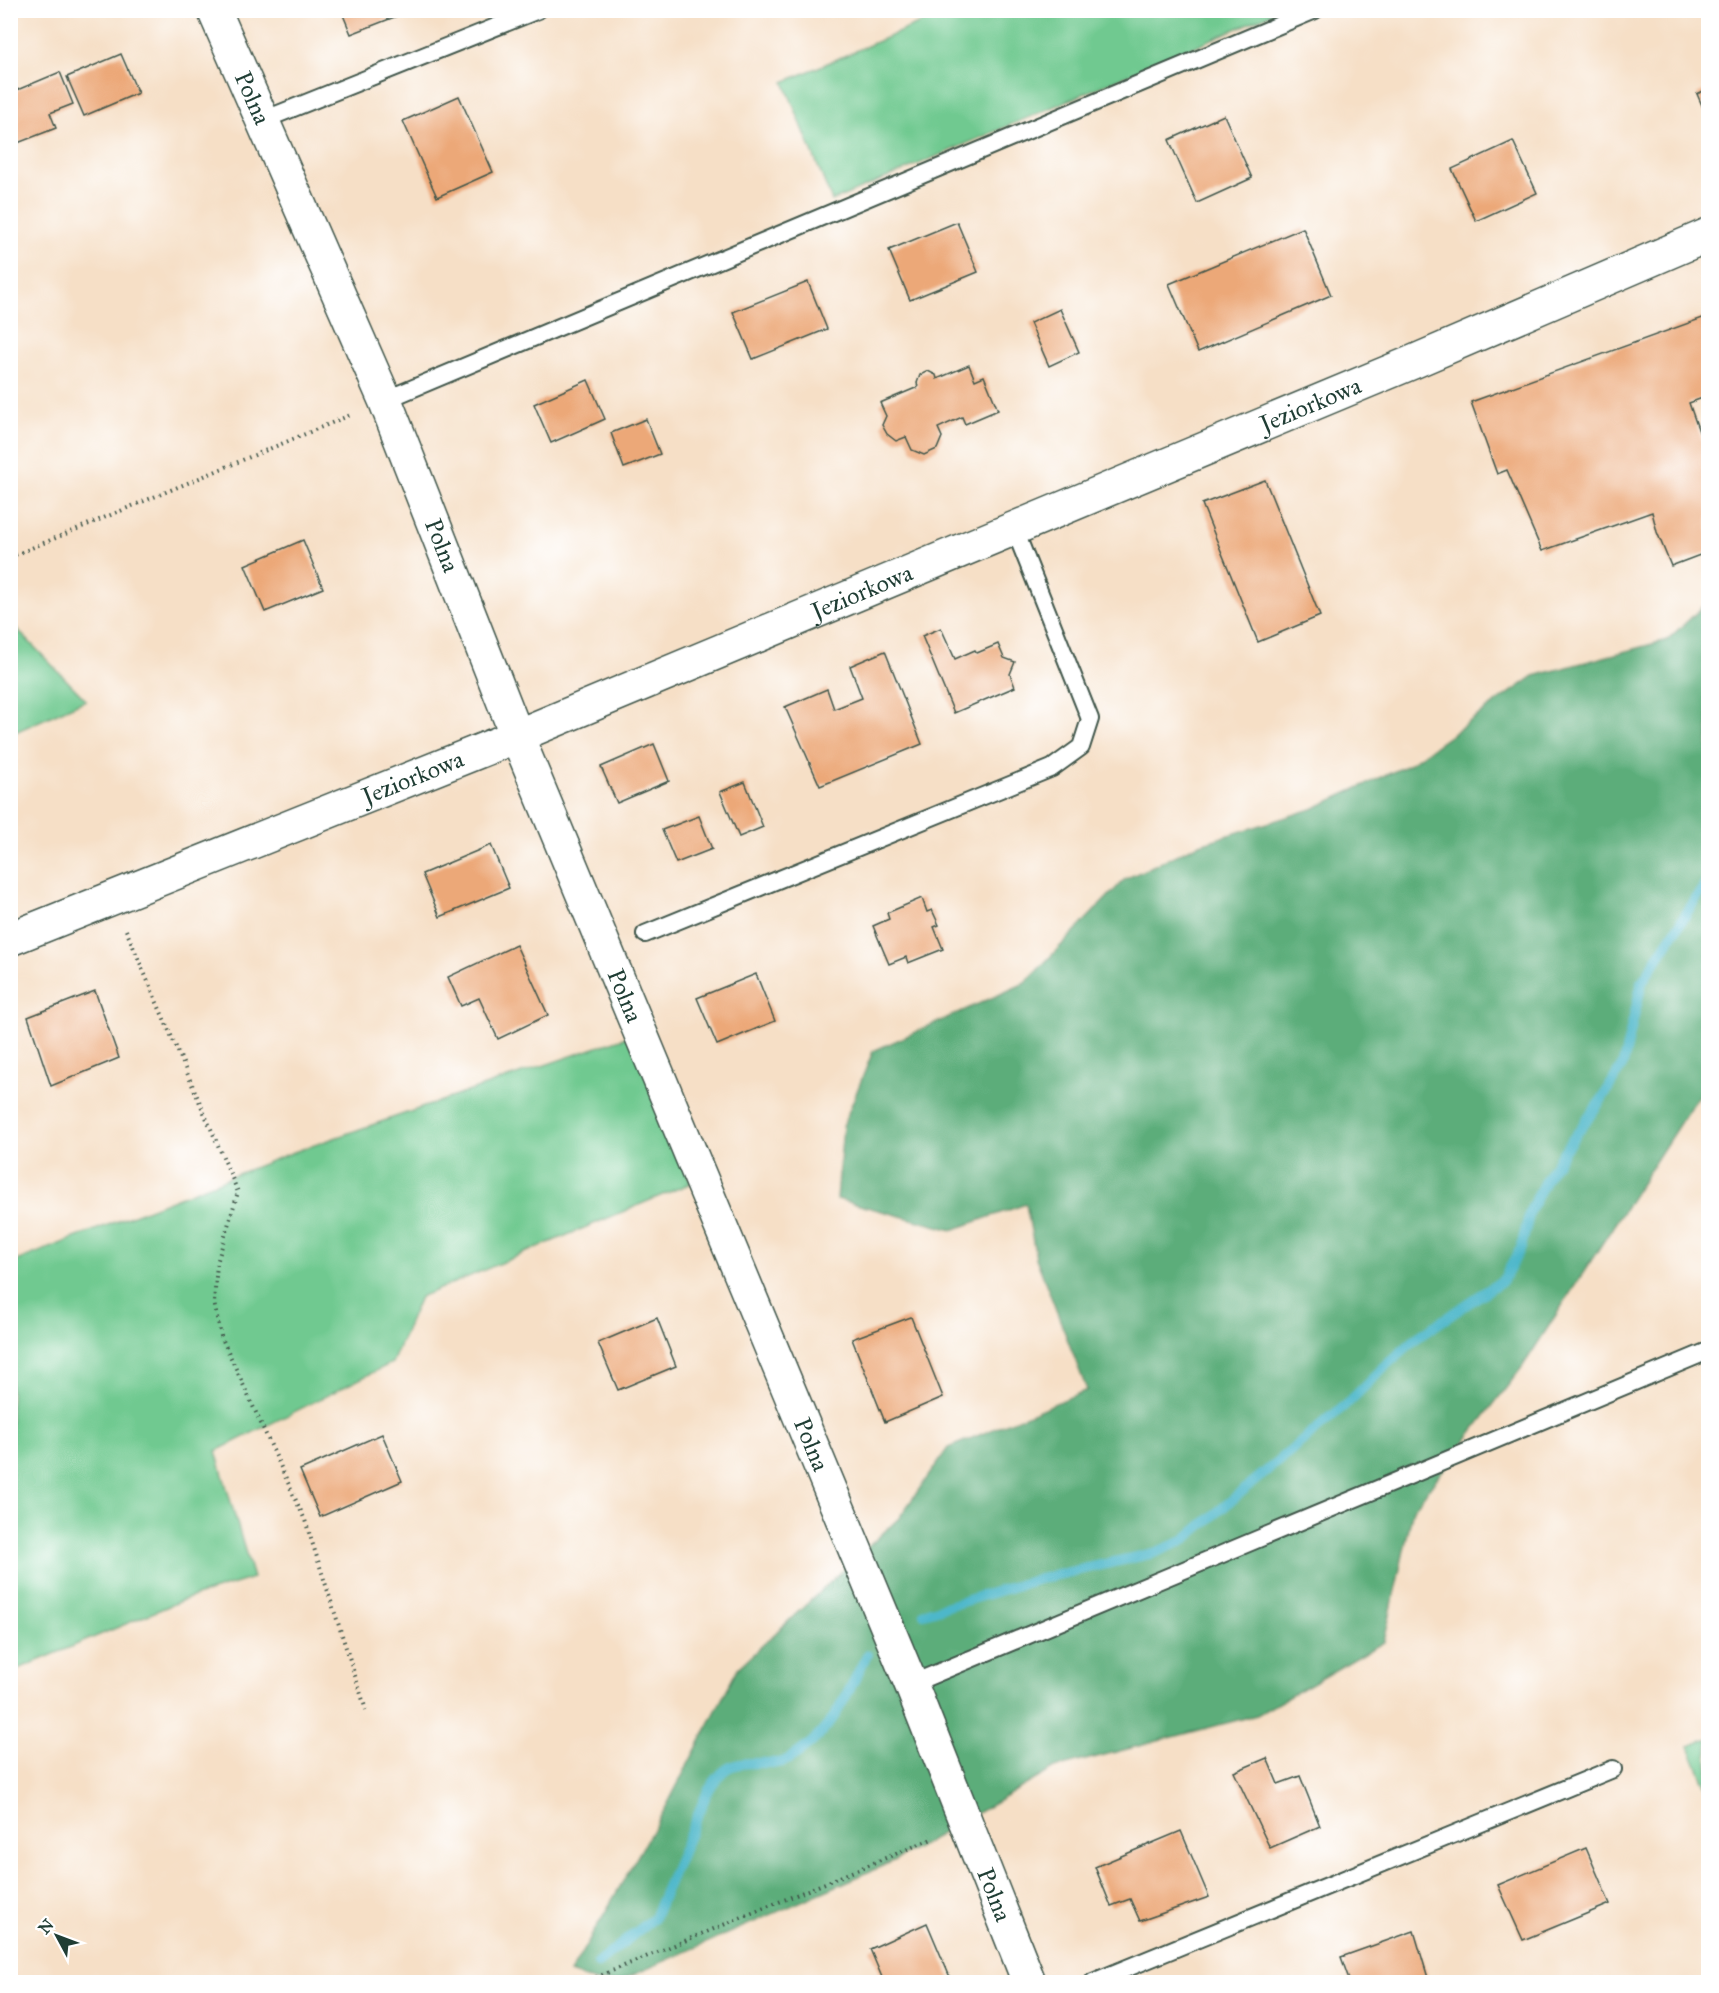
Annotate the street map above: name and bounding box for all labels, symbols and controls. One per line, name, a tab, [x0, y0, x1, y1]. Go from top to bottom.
street label: Polna	[228, 67, 278, 130]
street label: Jeziorkowa	[1253, 370, 1366, 440]
street label: Polna	[418, 514, 466, 577]
street label: Jeziorkowa	[804, 557, 918, 628]
street label: Jeziorkowa	[355, 744, 469, 813]
street label: Polna	[601, 964, 650, 1028]
street label: Polna	[787, 1413, 836, 1476]
street label: Polna	[970, 1864, 1019, 1927]
north arrow	[27, 1906, 87, 1966]
text: N	[34, 1915, 58, 1938]

